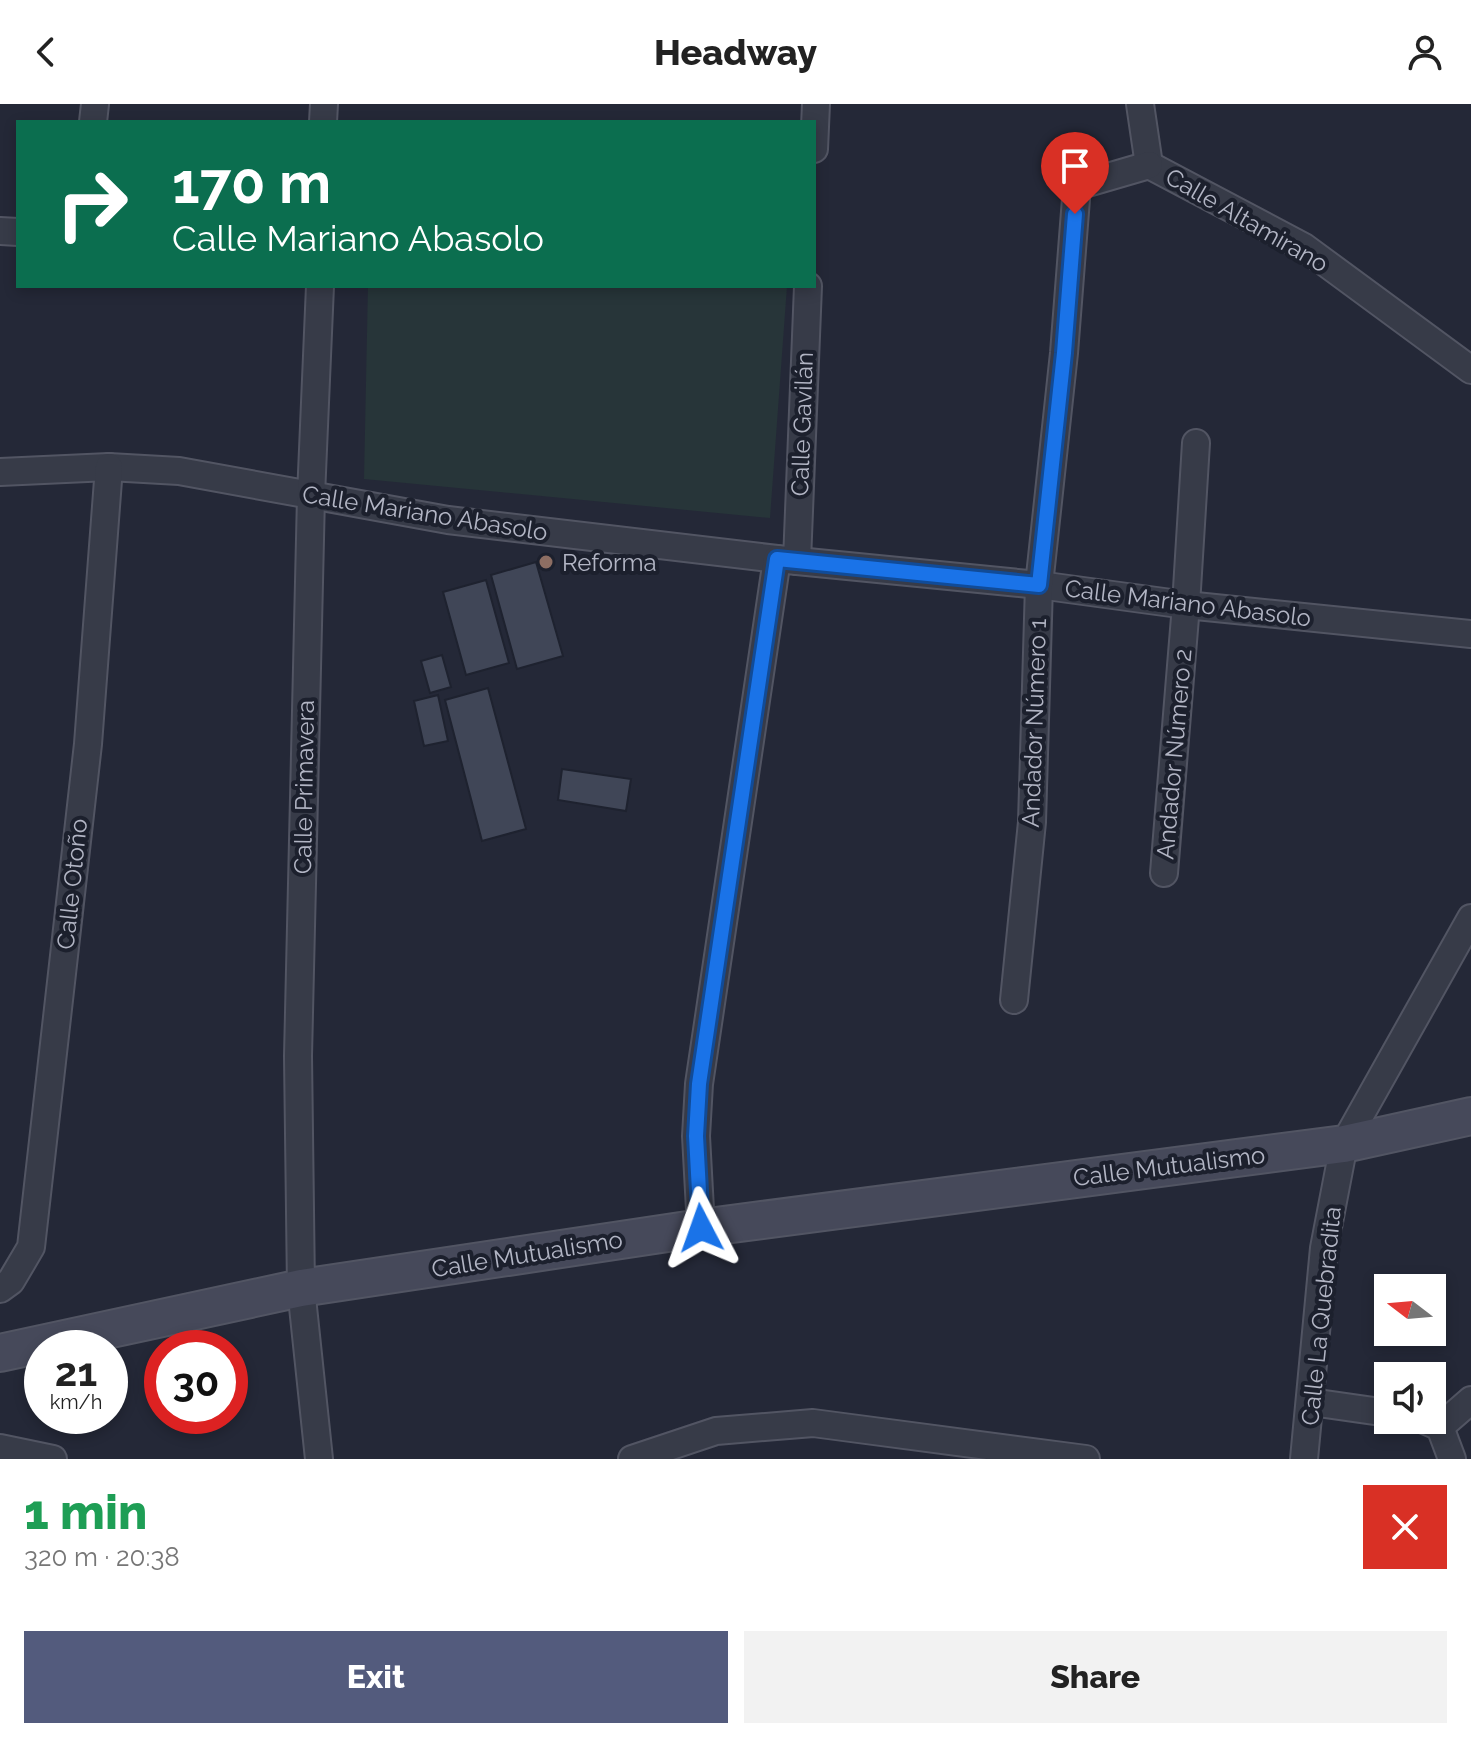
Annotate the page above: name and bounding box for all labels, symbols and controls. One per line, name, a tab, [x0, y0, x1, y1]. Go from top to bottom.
icon: back	[24, 30, 68, 74]
icon: person	[1403, 30, 1447, 74]
text: Headway	[654, 31, 817, 73]
pin	[1041, 132, 1109, 214]
icon: arrive	[1053, 144, 1097, 188]
text: 170 m	[172, 150, 331, 216]
icon: right	[40, 152, 144, 256]
street label: Calle Altamirano	[1161, 162, 1333, 278]
text: Calle Mariano Abasolo	[172, 217, 544, 259]
street label: Calle Gavilán	[785, 351, 819, 497]
street label: Calle Mariano Abasolo	[300, 479, 550, 547]
place label: Reforma	[562, 548, 657, 577]
marker: Reforma	[537, 553, 555, 571]
street label: Calle Mariano Abasolo	[1063, 573, 1313, 633]
street label: Andador Número 1	[1016, 618, 1052, 828]
street label: Andador Número 2	[1150, 647, 1198, 861]
street label: Calle Primavera	[288, 700, 320, 874]
street label: Calle Otoño	[51, 817, 93, 951]
street label: Calle Mutualismo	[1071, 1140, 1267, 1192]
position arrow	[659, 1186, 743, 1270]
street label: Calle La Quebradita	[1295, 1205, 1347, 1427]
street label: Calle Mutualismo	[429, 1225, 625, 1283]
north arrow	[1374, 1274, 1446, 1346]
map controls	[1374, 1274, 1446, 1434]
speed limit sign: 30	[144, 1330, 248, 1434]
text: 21	[55, 1348, 97, 1395]
button: sound	[1374, 1362, 1446, 1434]
text: km/h	[50, 1390, 102, 1414]
text: 1 min	[24, 1484, 147, 1540]
button: close	[1363, 1485, 1447, 1569]
text: 320 m · 20:38	[24, 1542, 180, 1572]
button: Exit	[24, 1631, 728, 1723]
button: Share	[744, 1631, 1447, 1723]

